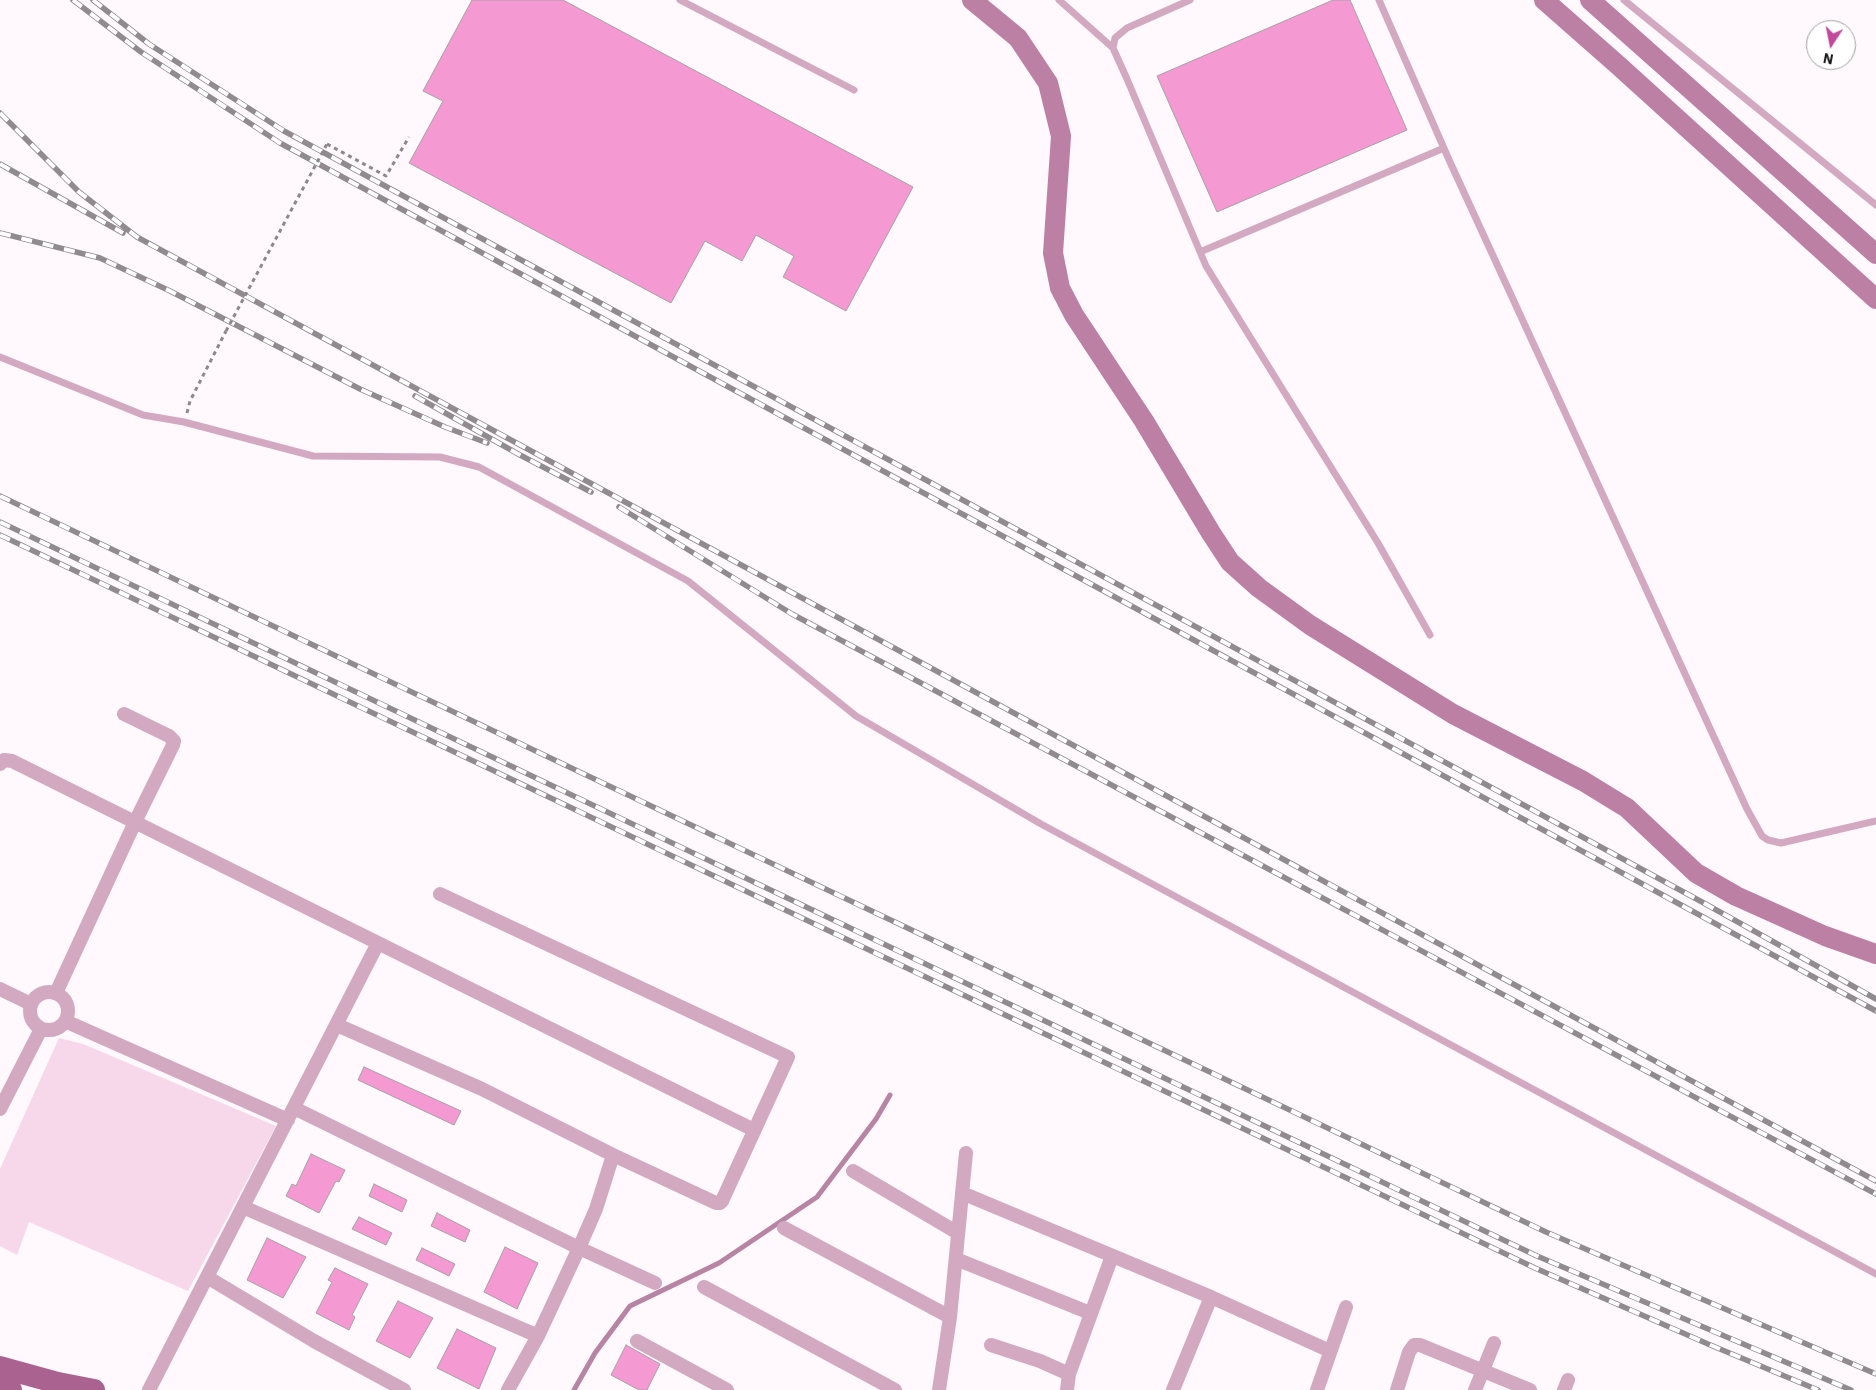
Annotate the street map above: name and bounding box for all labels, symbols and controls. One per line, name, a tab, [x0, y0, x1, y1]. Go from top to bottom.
north arrow	[1806, 20, 1856, 70]
text: N	[1822, 49, 1835, 69]

